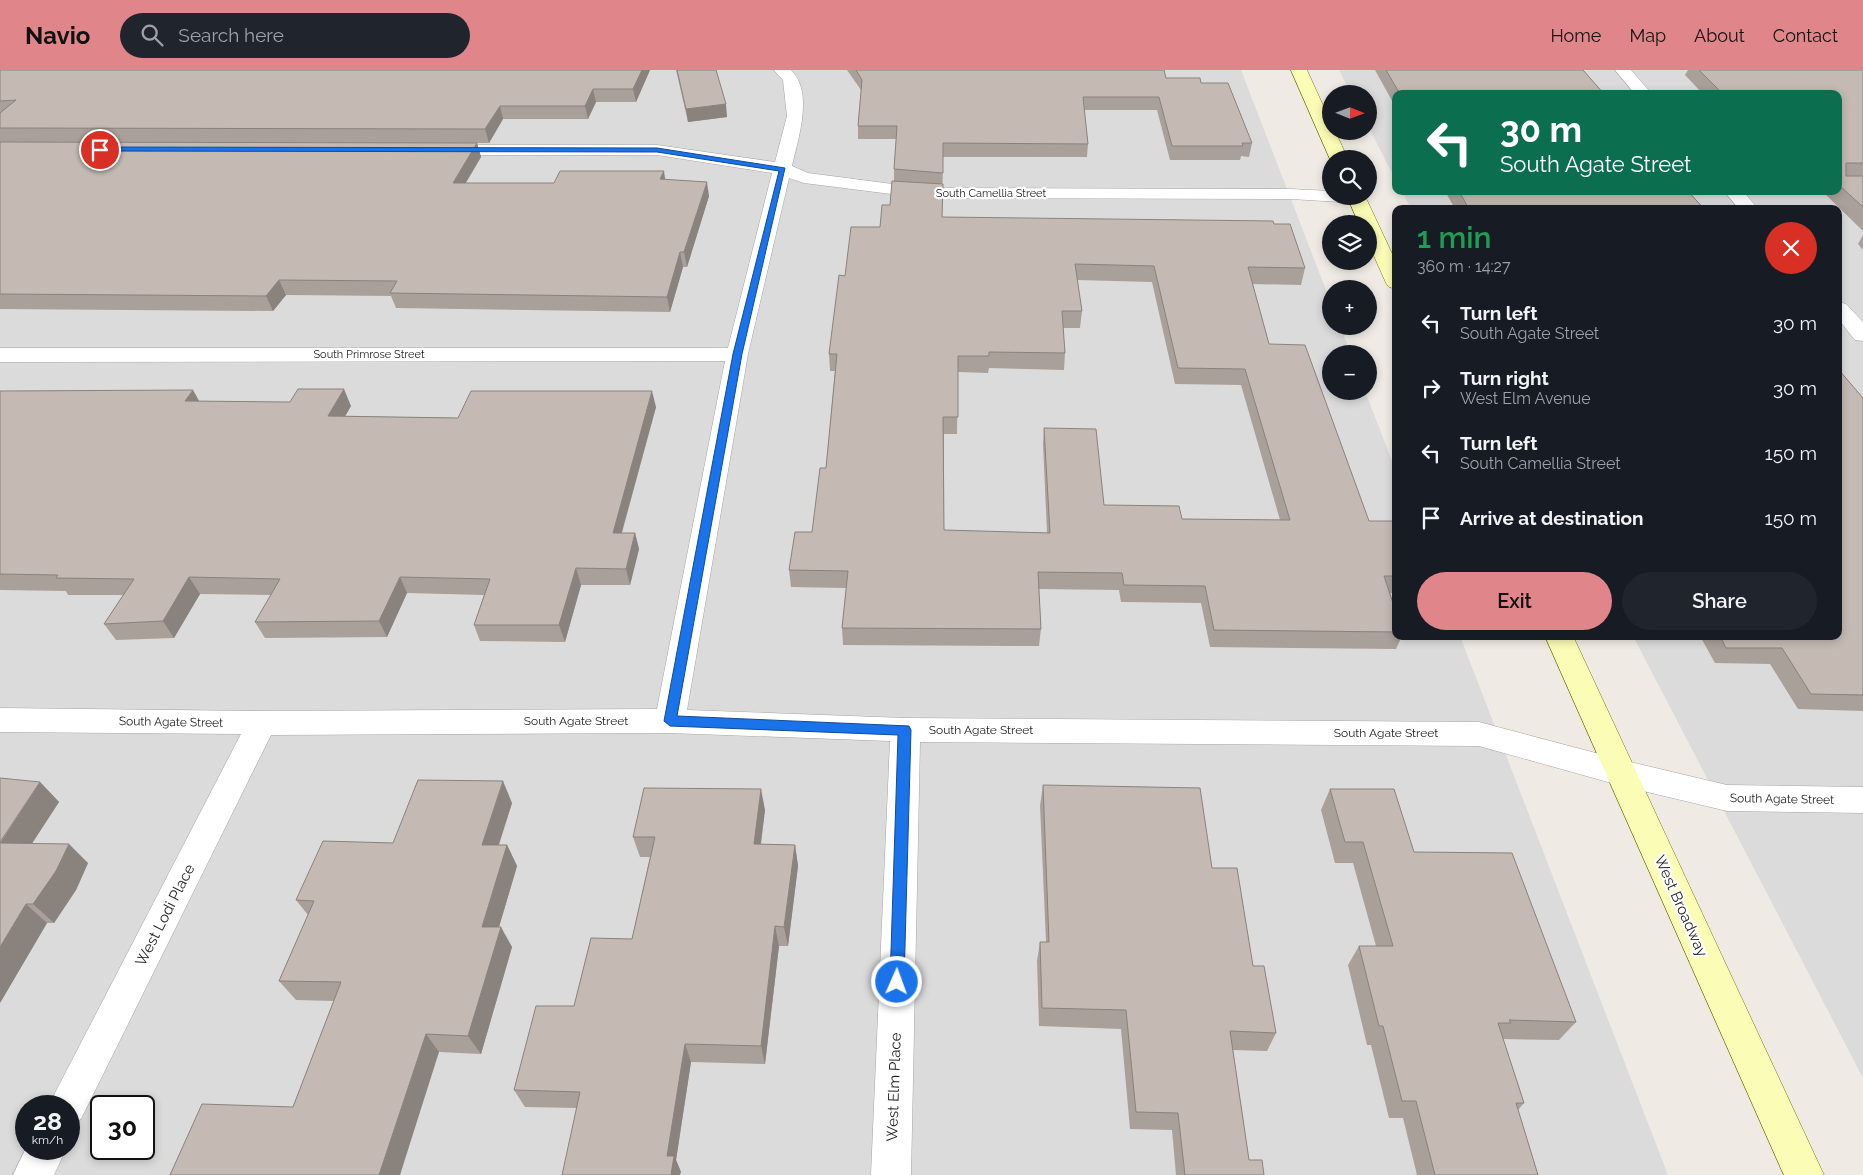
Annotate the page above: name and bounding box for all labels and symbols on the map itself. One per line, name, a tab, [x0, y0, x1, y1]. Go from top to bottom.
north arrow	[1322, 85, 1378, 140]
pin	[79, 129, 121, 171]
street label: South Camellia Street	[936, 187, 1047, 200]
street label: South Primrose Street	[313, 348, 425, 361]
street label: South Agate Street	[119, 714, 223, 730]
street label: South Agate Street	[524, 714, 628, 728]
street label: South Agate Street	[929, 723, 1033, 737]
street label: South Agate Street	[1334, 726, 1438, 740]
street label: South Agate Street	[1730, 791, 1834, 807]
street label: West Broadway	[1651, 853, 1711, 959]
street label: West Lodi Place	[132, 861, 199, 969]
position arrow	[870, 955, 922, 1007]
street label: West Elm Place	[883, 1032, 905, 1142]
speed limit sign: 30	[90, 1095, 155, 1160]

